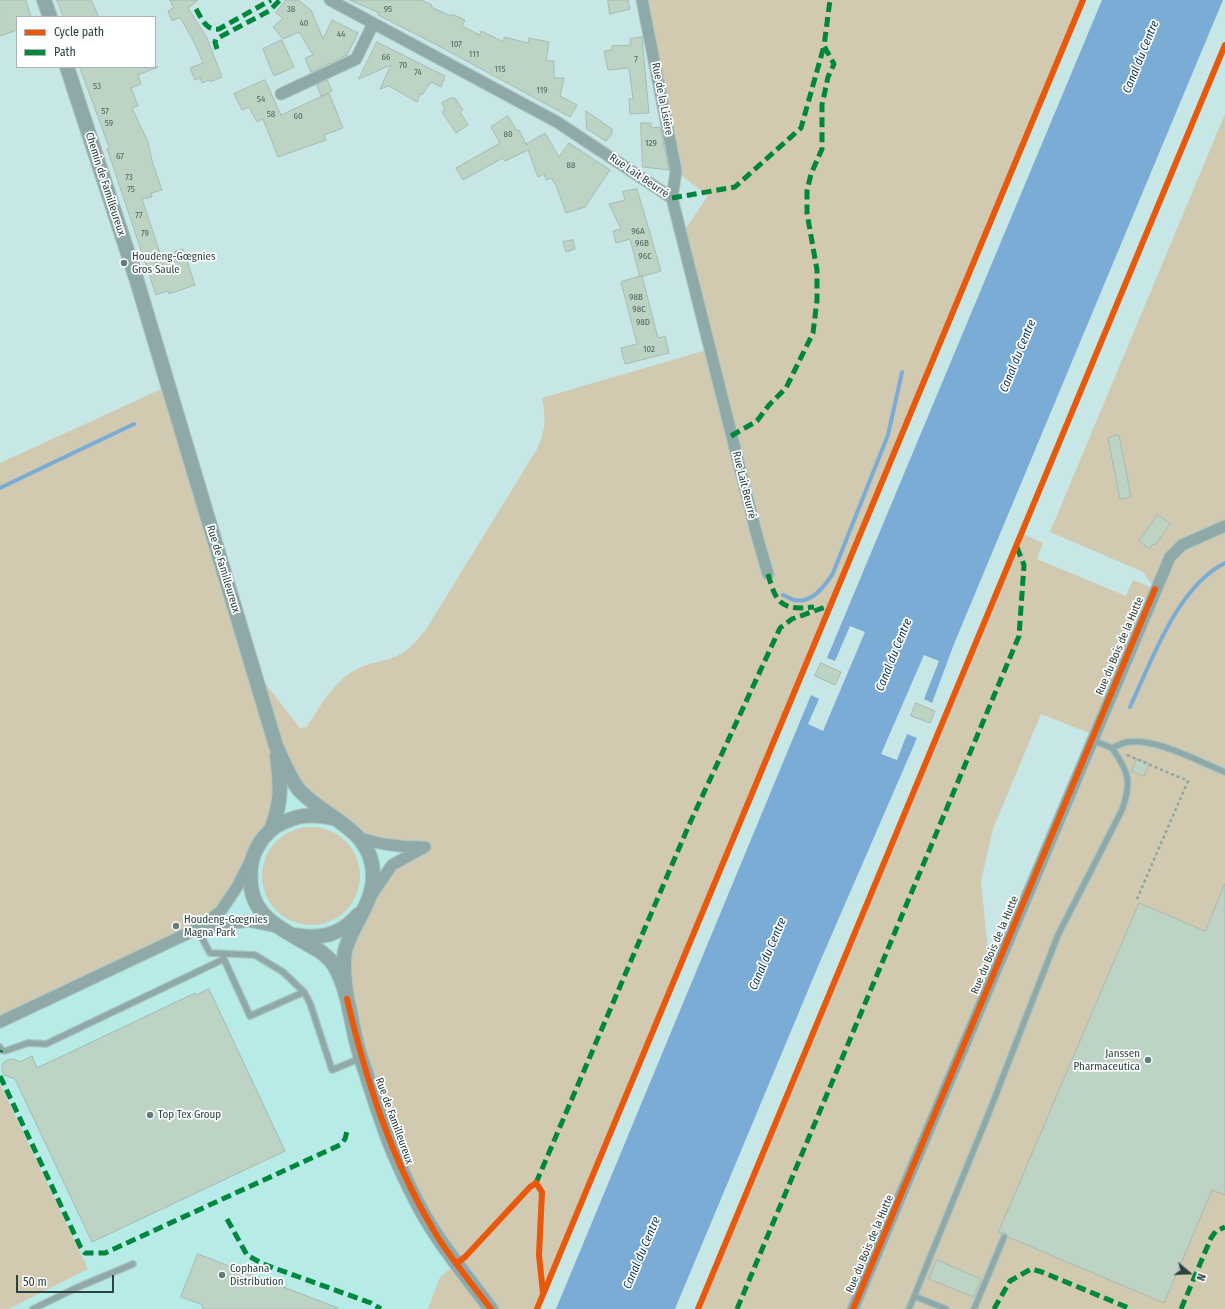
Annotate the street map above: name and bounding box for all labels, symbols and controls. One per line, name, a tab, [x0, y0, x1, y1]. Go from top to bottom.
house number: 38	[287, 4, 295, 14]
house number: 95	[384, 4, 392, 14]
legend	[16, 16, 156, 68]
house number: 40	[299, 18, 309, 28]
water label: Canal du Centre	[1120, 19, 1162, 95]
text: Cycle path	[54, 25, 104, 39]
house number: 44	[337, 29, 345, 39]
house number: 107	[450, 39, 462, 49]
text: Path	[54, 45, 76, 59]
house number: 111	[469, 49, 479, 59]
house number: 66	[382, 52, 390, 62]
house number: 7	[634, 54, 638, 64]
house number: 70	[399, 60, 407, 70]
street label: Rue de la Lisière	[648, 61, 676, 137]
house number: 115	[494, 64, 506, 74]
house number: 74	[414, 67, 422, 77]
house number: 53	[93, 81, 101, 91]
house number: 119	[536, 85, 548, 95]
house number: 54	[257, 94, 265, 104]
house number: 57	[101, 106, 109, 116]
house number: 58	[267, 109, 275, 119]
house number: 60	[293, 111, 303, 121]
house number: 59	[105, 118, 113, 128]
house number: 80	[503, 129, 513, 139]
street label: Chemin de Familleureux	[82, 131, 128, 237]
house number: 129	[645, 138, 657, 148]
house number: 67	[116, 151, 124, 161]
street label: Rue Lait Beurré	[607, 151, 671, 201]
house number: 88	[567, 160, 575, 170]
house number: 73	[125, 172, 133, 182]
house number: 75	[127, 184, 135, 194]
house number: 77	[135, 210, 143, 220]
house number: 96A	[631, 226, 645, 236]
house number: 79	[141, 228, 149, 238]
house number: 96B	[635, 238, 649, 248]
place label: Houdeng-Gœgnies Gros Saule	[132, 250, 216, 276]
house number: 96C	[638, 251, 652, 261]
marker: Houdeng-Gœgnies Gros Saule	[119, 258, 129, 268]
house number: 98B	[629, 292, 643, 302]
house number: 98C	[632, 304, 646, 314]
house number: 98D	[636, 317, 650, 327]
water label: Canal du Centre	[997, 318, 1039, 394]
house number: 102	[643, 344, 655, 354]
street label: Rue Lait Beurré	[729, 450, 759, 520]
street label: Rue de Familleureux	[203, 524, 243, 614]
street label: Rue du Bois de la Hutte	[1093, 595, 1147, 697]
water label: Canal du Centre	[873, 617, 915, 693]
street label: Rue du Bois de la Hutte	[968, 894, 1022, 996]
place label: Houdeng-Gœgnies Magna Park	[184, 913, 268, 939]
water label: Canal du Centre	[746, 916, 790, 992]
marker: Houdeng-Gœgnies Magna Park	[171, 921, 181, 931]
place label: Janssen Pharmaceutica	[1074, 1047, 1140, 1073]
marker: Janssen Pharmaceutica	[1143, 1055, 1153, 1065]
street label: Rue de Familleureux	[372, 1076, 416, 1166]
place label: Top Tex Group	[158, 1108, 221, 1122]
marker: Top Tex Group	[145, 1110, 155, 1120]
street label: Rue du Bois de la Hutte	[843, 1193, 897, 1295]
water label: Canal du Centre	[620, 1215, 664, 1291]
north arrow	[1169, 1253, 1209, 1293]
place label: Cophana Distribution	[230, 1262, 284, 1288]
scale bar	[18, 1267, 116, 1293]
marker: Cophana Distribution	[217, 1270, 227, 1280]
text: N	[1194, 1272, 1208, 1282]
text: 50 m	[23, 1275, 47, 1289]

